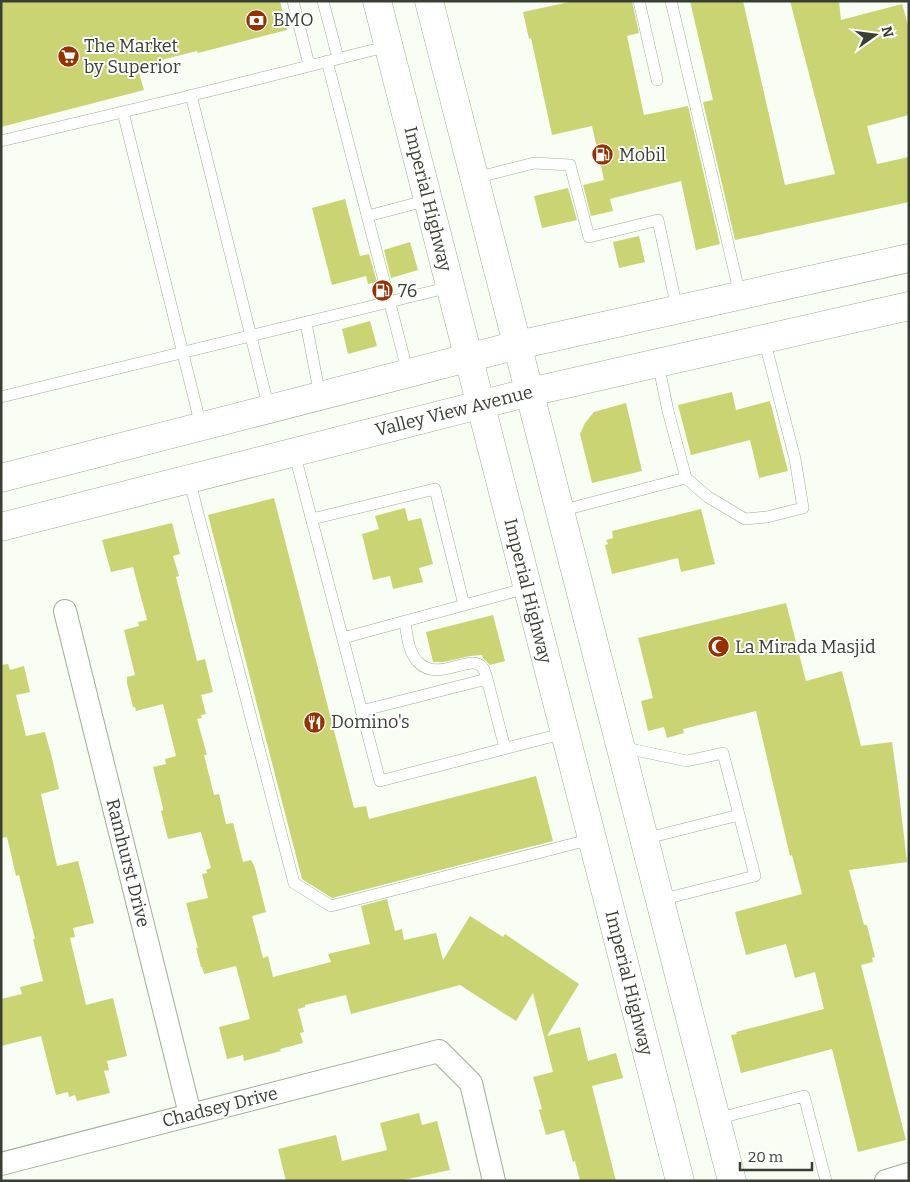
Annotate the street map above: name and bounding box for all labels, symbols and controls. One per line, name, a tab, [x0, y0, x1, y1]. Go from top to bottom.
bank icon: BMO	[245, 8, 269, 32]
place label: BMO	[273, 9, 314, 31]
north arrow	[850, 10, 900, 60]
text: N	[878, 25, 897, 39]
place label: The Market by Superior	[84, 35, 181, 78]
supermarket icon: The Market by Superior	[56, 44, 80, 68]
street label: Imperial Highway	[399, 124, 457, 274]
fuel station icon: Mobil	[591, 143, 615, 167]
place label: Mobil	[619, 144, 666, 166]
fuel station icon: 76	[370, 279, 394, 303]
place label: 76	[398, 280, 417, 302]
street label: Valley View Avenue	[373, 381, 535, 441]
street label: Imperial Highway	[499, 516, 557, 666]
mosque icon: La Mirada Masjid	[707, 635, 731, 659]
place label: La Mirada Masjid	[735, 636, 876, 658]
restaurant icon: Domino's	[303, 710, 327, 734]
place label: Domino's	[331, 711, 410, 733]
street label: Ramhurst Drive	[101, 796, 155, 930]
street label: Imperial Highway	[600, 908, 658, 1058]
street label: Chadsey Drive	[160, 1082, 280, 1132]
scale bar	[740, 1140, 812, 1172]
text: 20 m	[748, 1148, 784, 1166]

